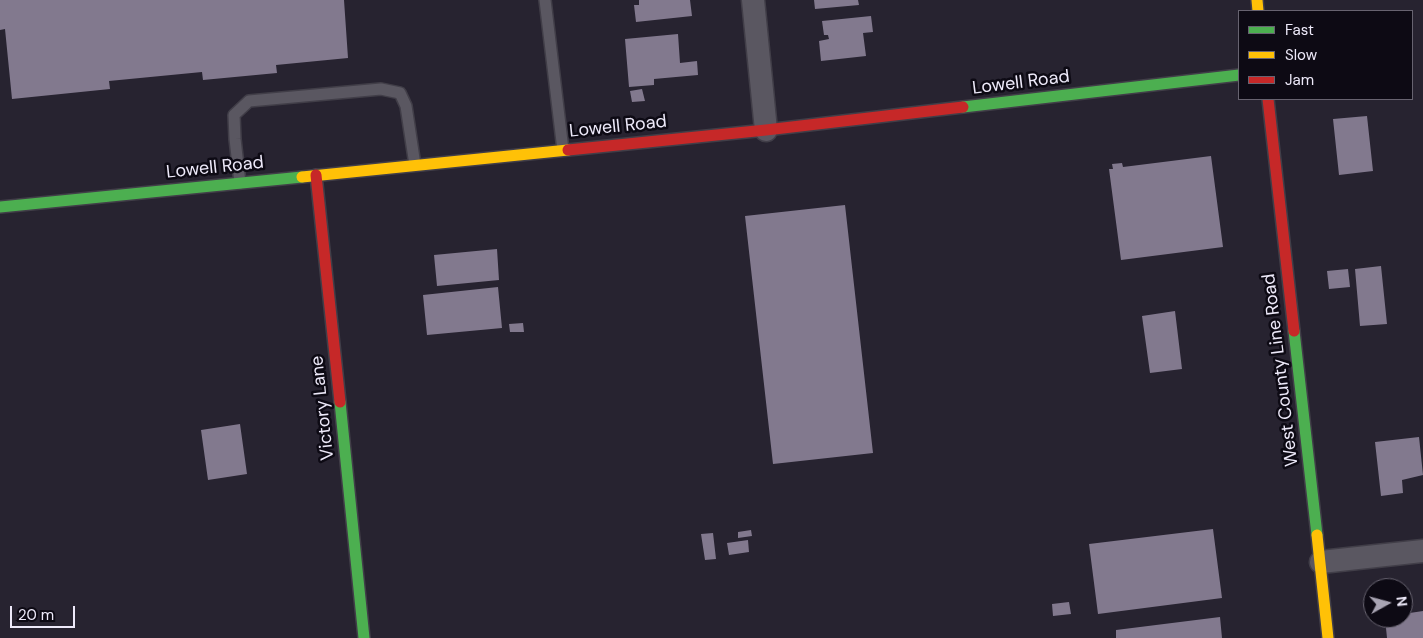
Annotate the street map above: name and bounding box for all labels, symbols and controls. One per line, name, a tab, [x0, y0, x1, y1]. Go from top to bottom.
legend	[1238, 10, 1413, 100]
text: Fast	[1285, 20, 1314, 40]
text: Slow	[1285, 45, 1317, 65]
street label: Lowell Road	[971, 66, 1071, 100]
text: Jam	[1285, 70, 1314, 90]
street label: Lowell Road	[568, 111, 668, 143]
street label: Lowell Road	[165, 152, 265, 184]
street label: West County Line Road	[1258, 272, 1304, 468]
street label: Victory Lane	[307, 355, 339, 461]
north arrow	[1363, 578, 1413, 628]
text: N	[1392, 595, 1411, 607]
scale bar	[12, 596, 78, 628]
text: 20 m	[18, 605, 54, 625]

